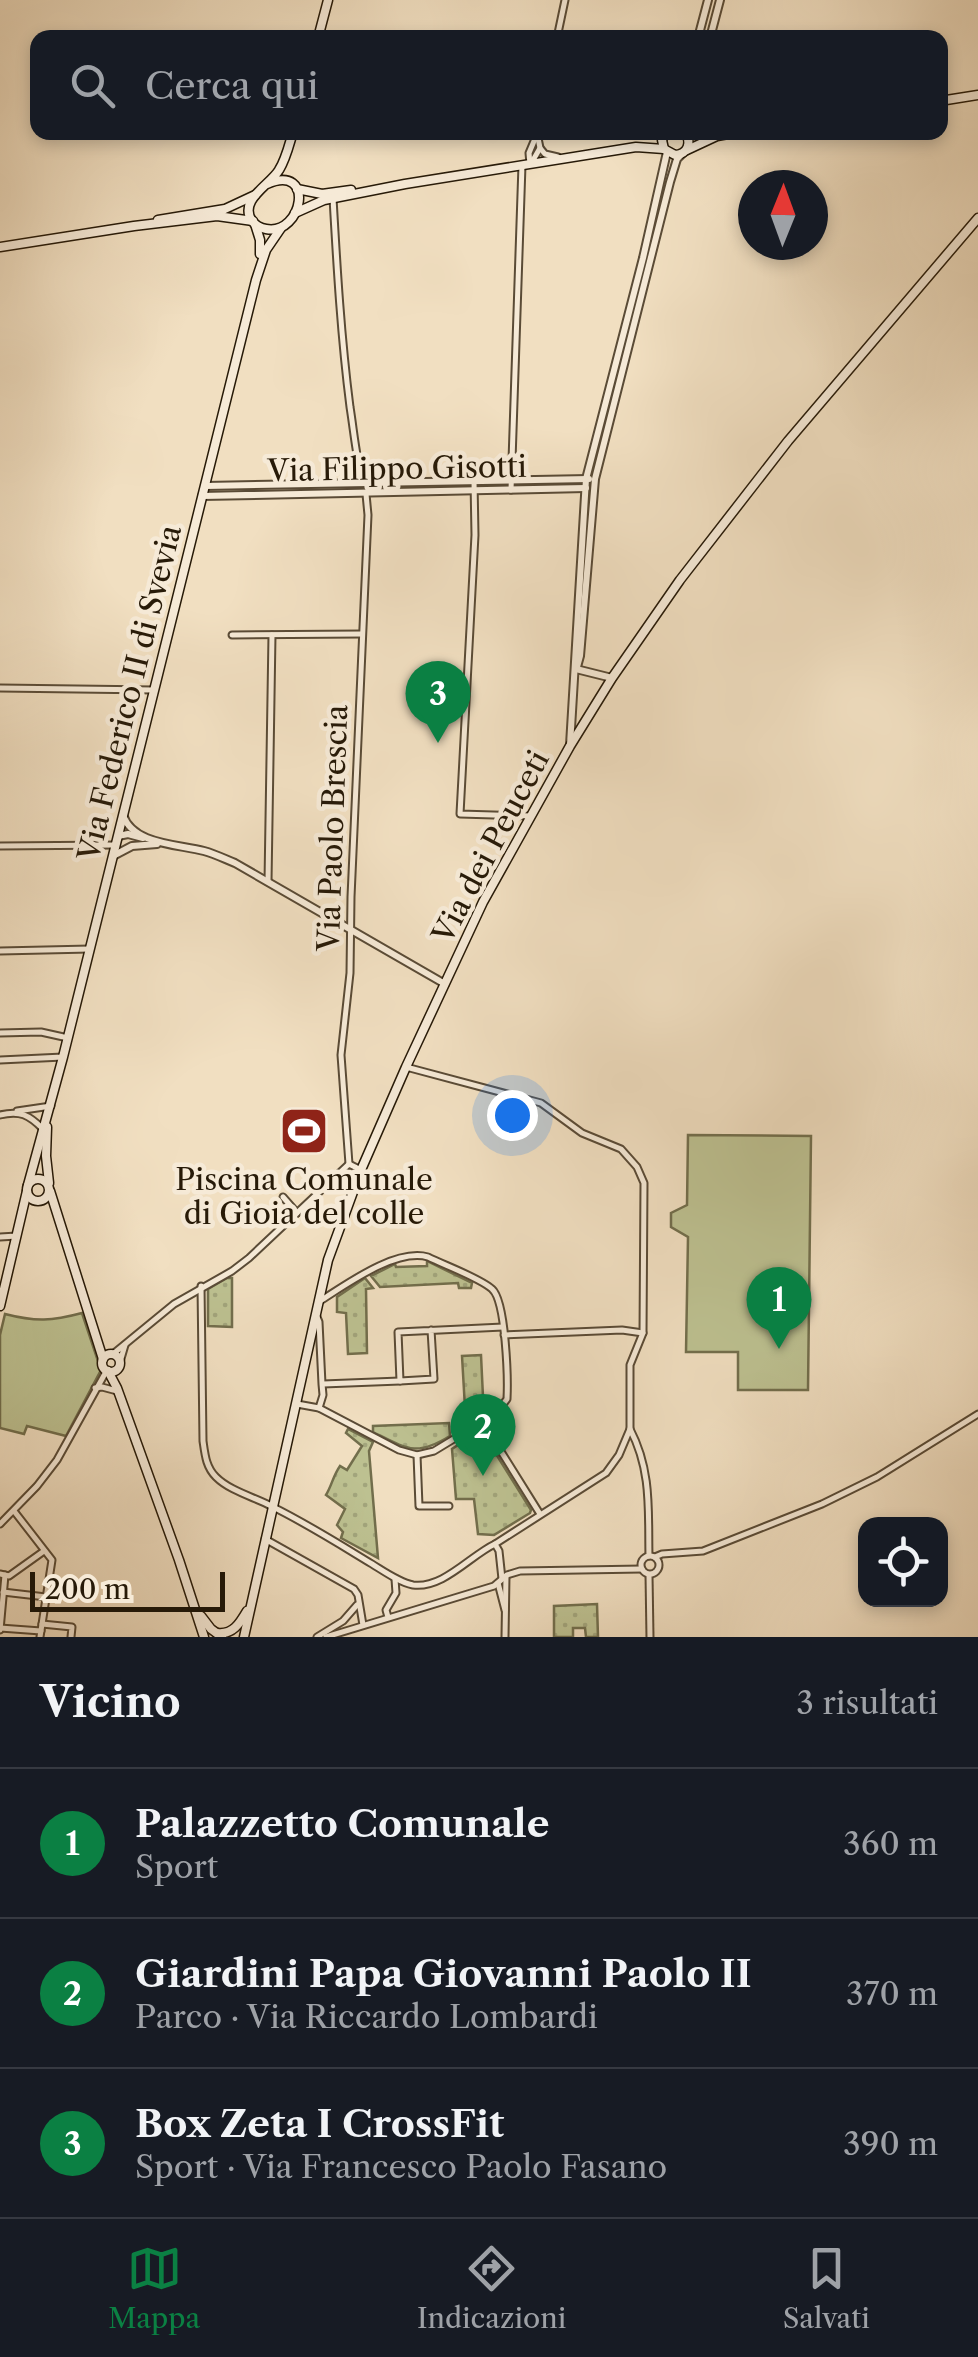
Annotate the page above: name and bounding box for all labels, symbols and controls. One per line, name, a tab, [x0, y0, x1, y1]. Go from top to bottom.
search box	[30, 30, 948, 140]
icon: search	[65, 58, 120, 113]
text: Cerca qui	[145, 62, 319, 109]
north arrow	[738, 170, 828, 260]
street label: Via Filippo Gisotti	[266, 448, 527, 489]
street label: Via Federico II di Svevia	[70, 521, 189, 866]
pin: 3	[406, 660, 470, 743]
street label: Via Paolo Brescia	[310, 704, 355, 953]
street label: Via dei Peuceti	[424, 744, 557, 950]
your location	[487, 1090, 538, 1141]
sports icon: Piscina Comunale di Gioia del colle	[278, 1105, 330, 1157]
place label: Piscina Comunale di Gioia del colle	[175, 1161, 433, 1232]
pin: 1	[746, 1266, 812, 1349]
pin: 2	[450, 1394, 516, 1476]
map controls	[858, 1517, 948, 1607]
button: locate	[858, 1517, 948, 1607]
scale bar	[30, 1567, 225, 1612]
text: 200 m	[45, 1572, 130, 1606]
text: Vicino	[40, 1676, 181, 1728]
text: 3 risultati	[796, 1683, 938, 1722]
text: Palazzetto Comunale	[135, 1800, 549, 1847]
text: 1	[65, 1824, 80, 1863]
text: 360 m	[843, 1824, 938, 1863]
text: Sport	[135, 1847, 218, 1886]
text: Giardini Papa Giovanni Paolo II	[135, 1950, 752, 1997]
text: 2	[63, 1974, 82, 2013]
text: 370 m	[846, 1974, 938, 2013]
text: Parco · Via Riccardo Lombardi	[135, 1997, 598, 2036]
text: Box Zeta I CrossFit	[135, 2100, 504, 2147]
text: 3	[63, 2124, 82, 2163]
text: 390 m	[843, 2124, 938, 2163]
text: Sport · Via Francesco Paolo Fasano	[135, 2147, 667, 2186]
tab: Mappa	[108, 2241, 200, 2335]
tab: Indicazioni	[417, 2241, 566, 2335]
tab: Salvati	[783, 2241, 870, 2335]

